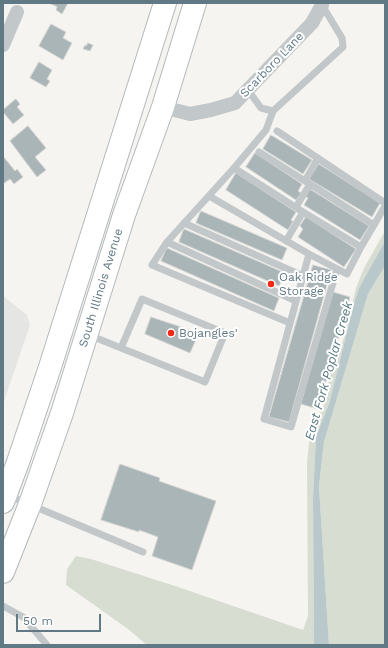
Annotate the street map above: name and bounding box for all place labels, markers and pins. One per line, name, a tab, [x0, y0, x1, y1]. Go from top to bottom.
place label: Oak Ridge Storage	[279, 270, 338, 298]
marker: Oak Ridge Storage	[266, 279, 276, 289]
place label: Bojangles'	[179, 326, 237, 340]
marker: Bojangles'	[166, 328, 176, 338]

